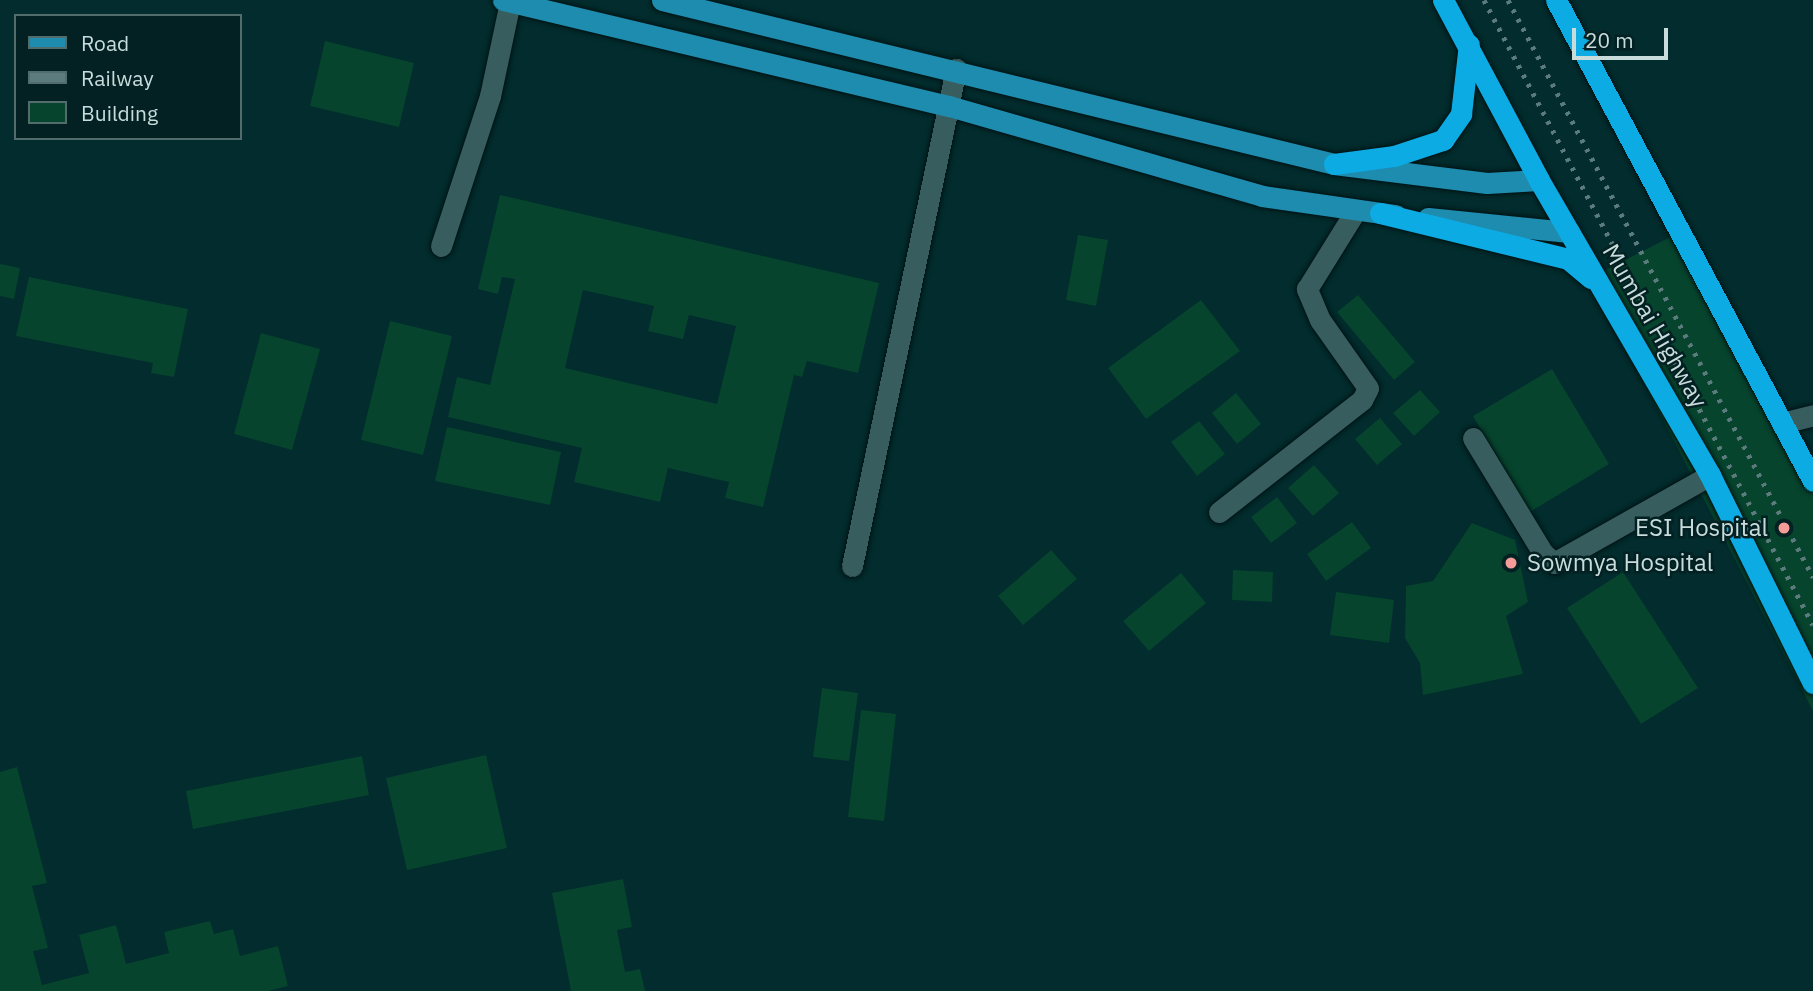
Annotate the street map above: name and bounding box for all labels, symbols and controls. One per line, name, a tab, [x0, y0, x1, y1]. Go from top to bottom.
legend	[14, 14, 242, 140]
scale bar	[1575, 14, 1671, 58]
text: 20 m	[1585, 26, 1634, 54]
text: Road	[81, 29, 129, 57]
text: Railway	[81, 64, 154, 92]
text: Building	[81, 99, 158, 127]
street label: Mumbai Highway	[1596, 239, 1714, 413]
place label: ESI Hospital	[1635, 514, 1768, 542]
marker: ESI Hospital	[1774, 518, 1794, 538]
place label: Sowmya Hospital	[1527, 549, 1713, 577]
marker: Sowmya Hospital	[1501, 553, 1521, 573]

